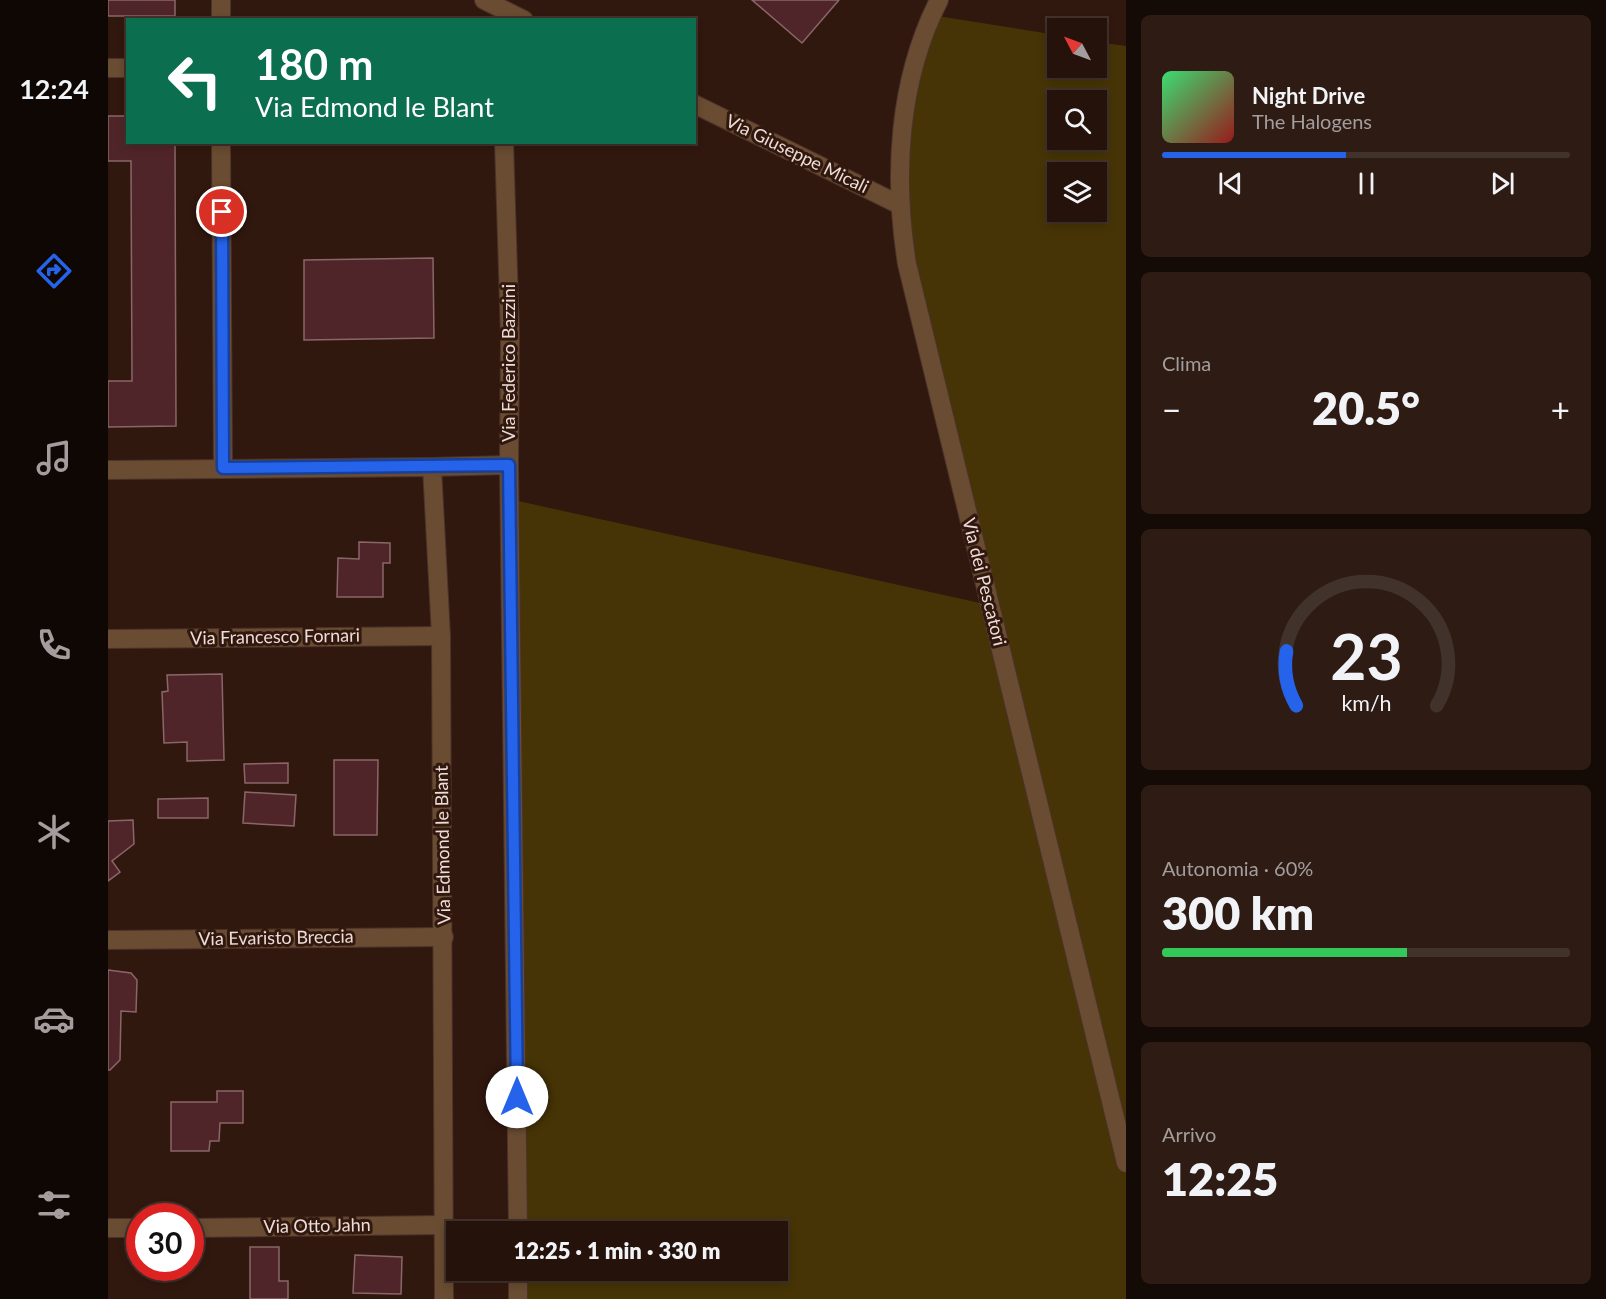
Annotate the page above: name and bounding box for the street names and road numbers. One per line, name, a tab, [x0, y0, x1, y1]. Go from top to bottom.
street label: Via Giuseppe Micali	[722, 109, 872, 197]
street label: Via Federico Bazzini	[497, 284, 519, 442]
street label: Via dei Pescatori	[958, 515, 1012, 648]
street label: Via Francesco Fornari	[190, 624, 360, 648]
street label: Via Edmond le Blant	[430, 765, 454, 925]
street label: Via Evaristo Breccia	[198, 925, 354, 949]
street label: Via Otto Jahn	[263, 1213, 371, 1237]

